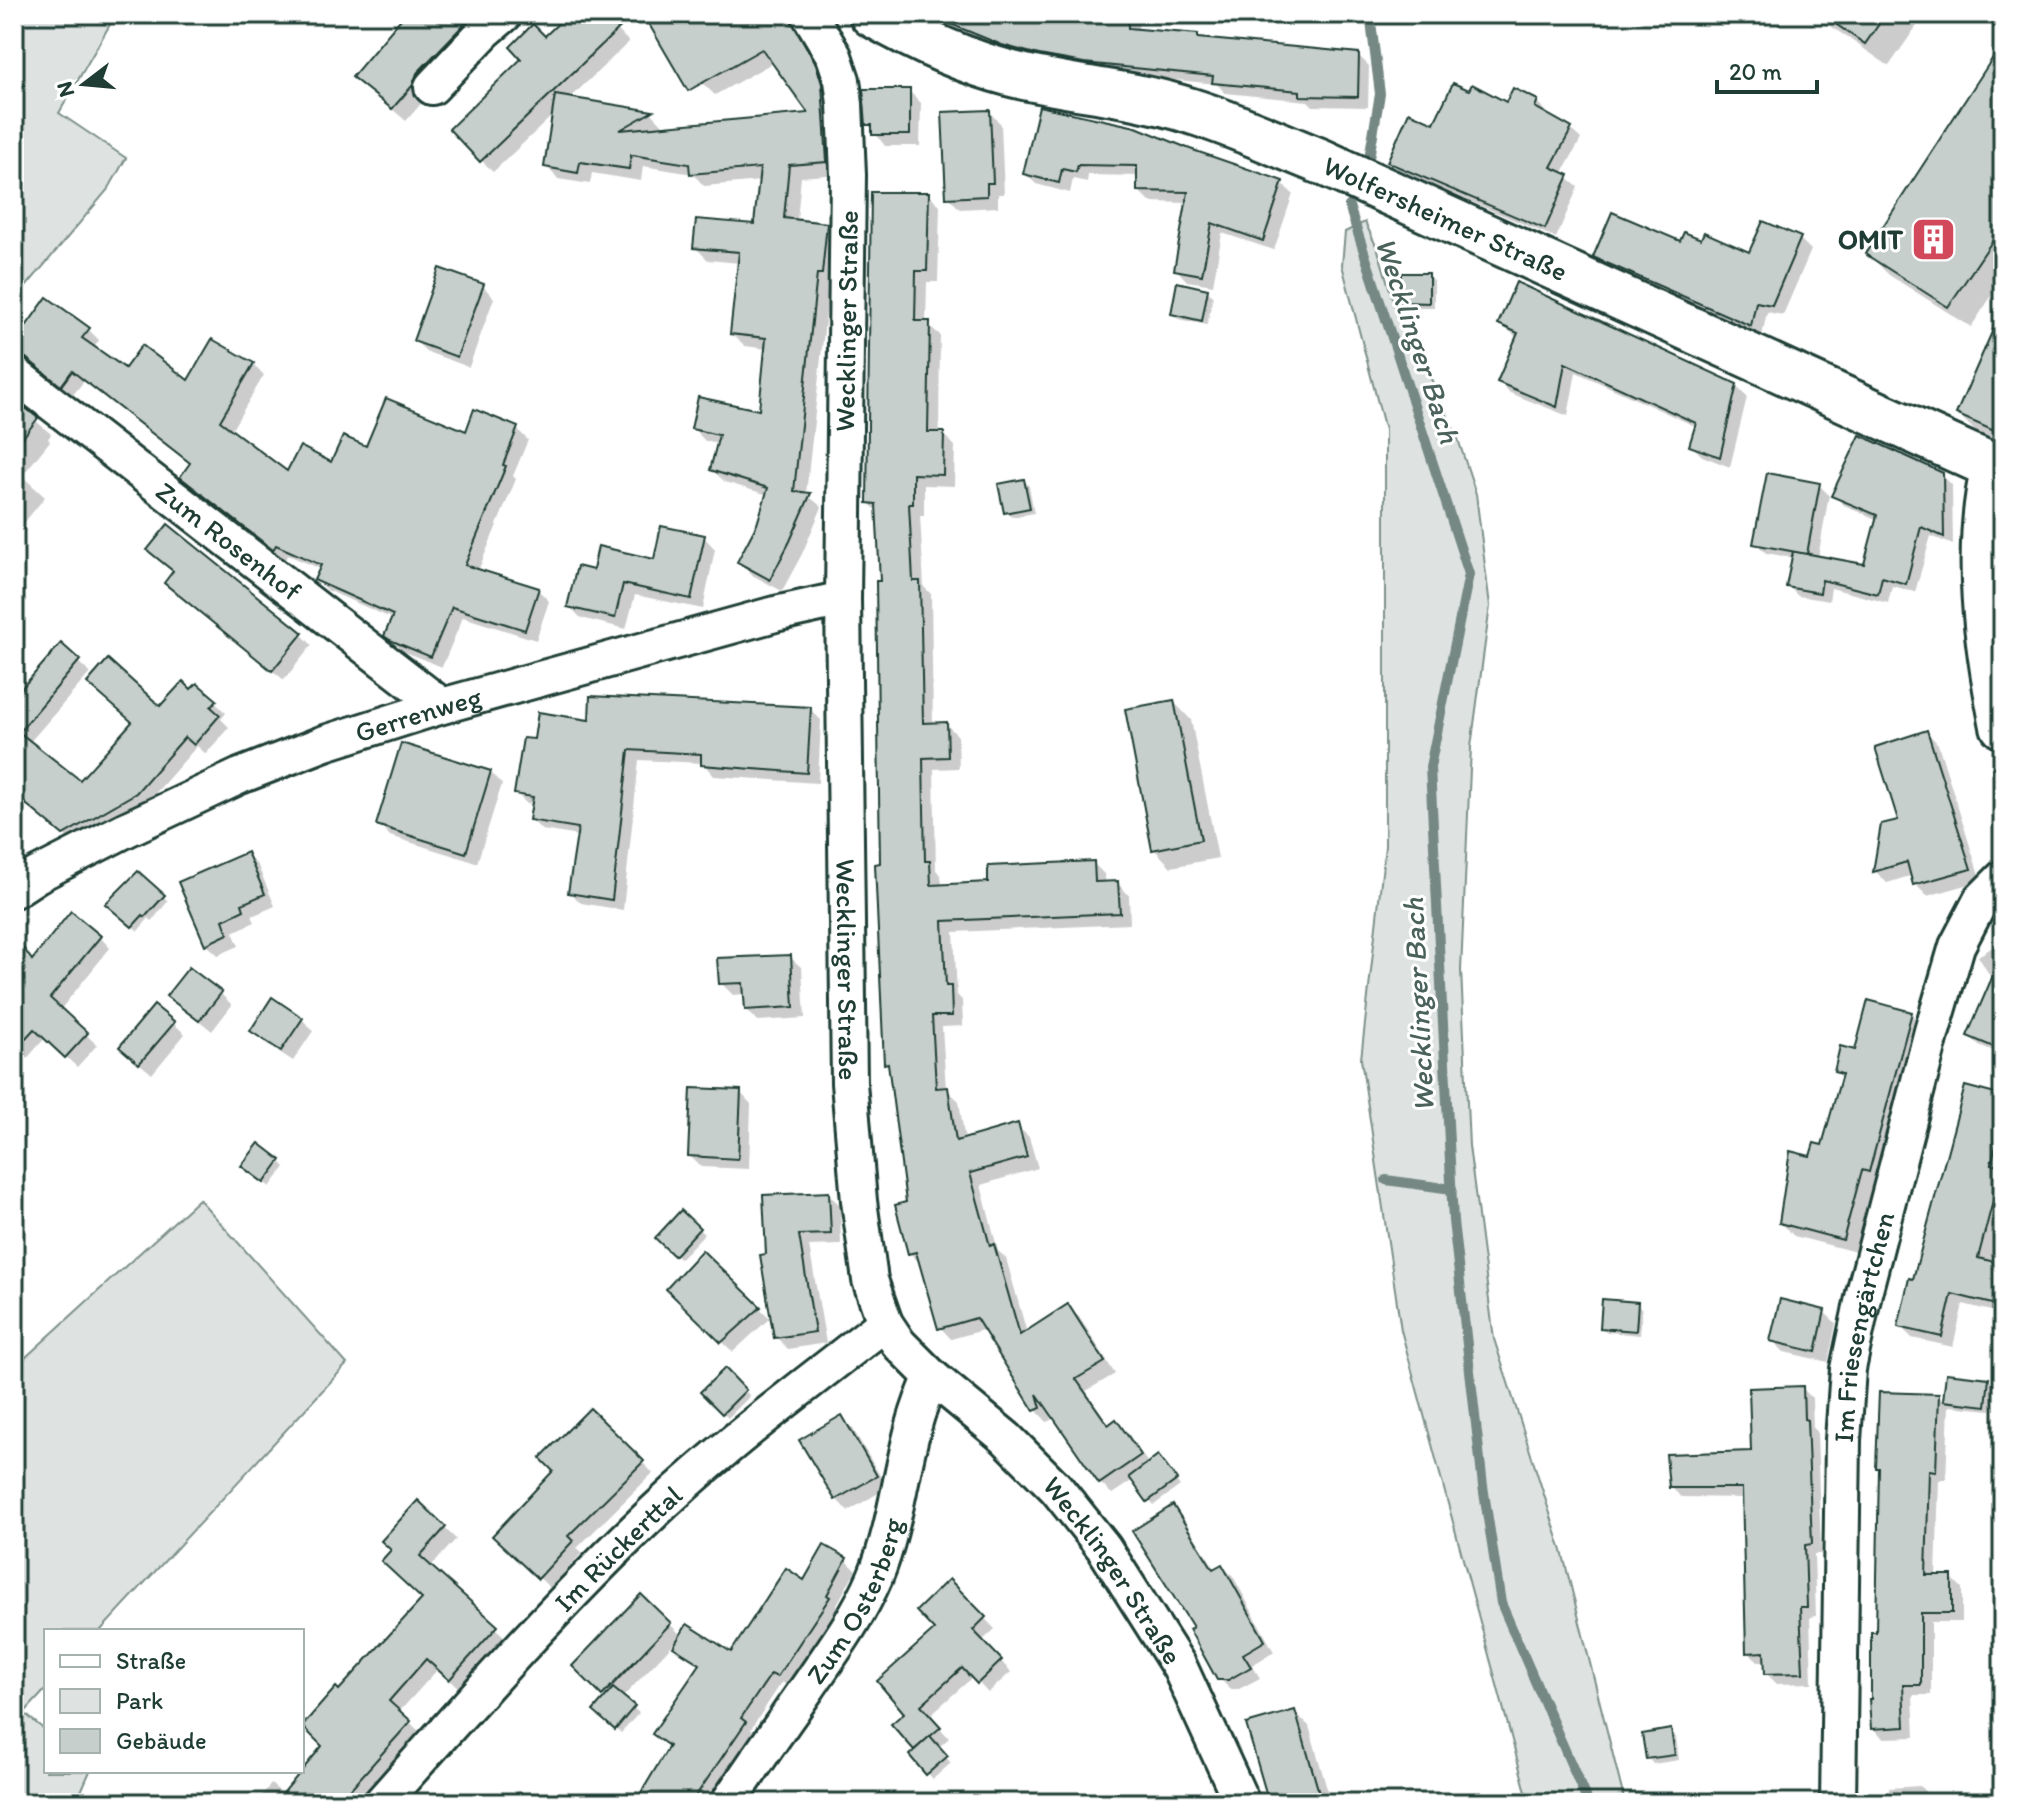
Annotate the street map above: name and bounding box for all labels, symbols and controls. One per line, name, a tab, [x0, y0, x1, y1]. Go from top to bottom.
north arrow	[44, 44, 124, 124]
scale bar	[1717, 44, 1817, 94]
text: 20 m	[1729, 57, 1782, 86]
text: N	[50, 79, 80, 100]
street label: Wolfersheimer Straße	[1318, 148, 1573, 288]
street label: Wecklinger Straße	[827, 210, 865, 432]
building icon: OMIT	[1910, 215, 1958, 263]
place label: OMIT	[1838, 222, 1903, 256]
water label: Wecklinger Bach	[1367, 232, 1469, 448]
street label: Zum Rosenhof	[149, 474, 309, 608]
street label: Gerrenweg	[351, 679, 486, 749]
street label: Wecklinger Straße	[829, 858, 866, 1081]
water label: Wecklinger Bach	[1394, 896, 1442, 1113]
street label: Im Friesengärtchen	[1826, 1208, 1902, 1444]
street label: Wecklinger Straße	[1036, 1469, 1190, 1671]
street label: Im Rückerttal	[547, 1478, 689, 1619]
street label: Zum Osterberg	[798, 1514, 910, 1690]
legend	[44, 1629, 304, 1773]
text: Straße	[116, 1646, 186, 1675]
text: Park	[116, 1686, 163, 1715]
text: Gebäude	[116, 1726, 207, 1755]

